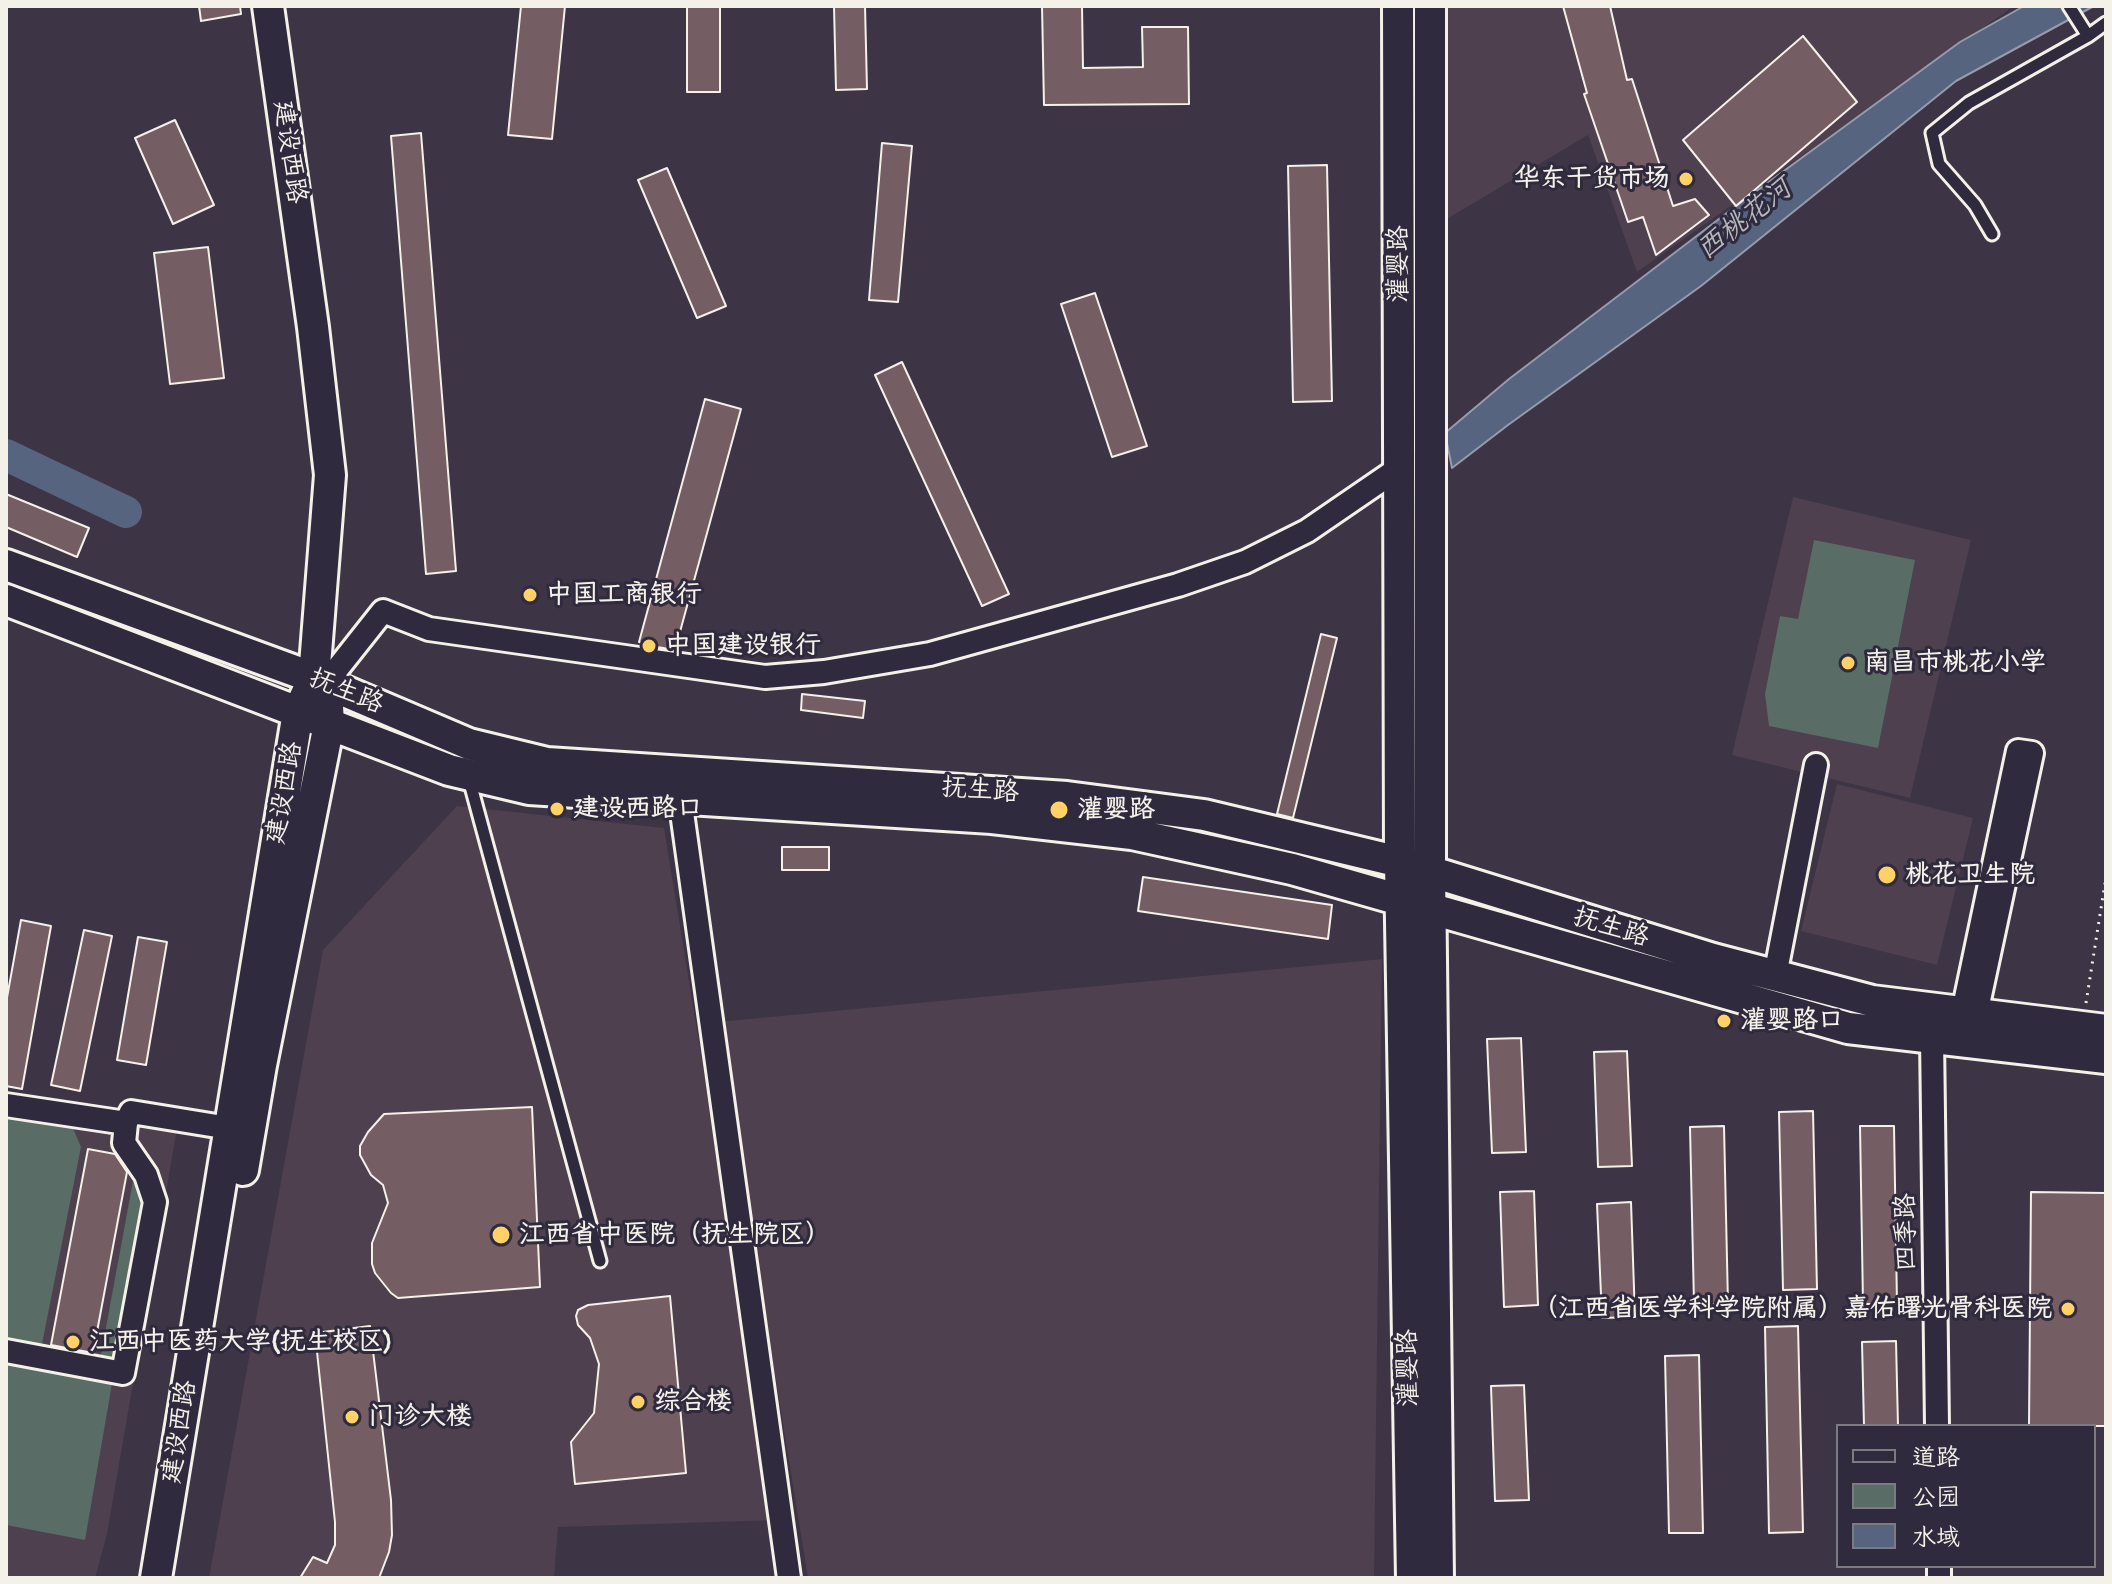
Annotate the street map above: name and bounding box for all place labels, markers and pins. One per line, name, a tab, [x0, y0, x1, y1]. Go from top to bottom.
place label: 华东干货市场	[1514, 163, 1670, 195]
marker: 华东干货市场	[1677, 170, 1695, 188]
place label: 中国工商银行	[546, 579, 702, 611]
marker: 中国工商银行	[521, 586, 539, 604]
place label: 中国建设银行	[665, 630, 821, 662]
marker: 中国建设银行	[640, 637, 658, 655]
place label: 南昌市桃花小学	[1864, 647, 2046, 679]
marker: 南昌市桃花小学	[1839, 654, 1857, 672]
place label: 建设西路口	[573, 793, 703, 825]
place label: 灌婴路	[1077, 794, 1155, 826]
marker: 灌婴路	[1048, 799, 1070, 821]
marker: 建设西路口	[548, 800, 566, 818]
place label: 桃花卫生院	[1905, 859, 2035, 891]
marker: 桃花卫生院	[1876, 864, 1898, 886]
place label: 灌婴路口	[1740, 1005, 1844, 1037]
marker: 灌婴路口	[1715, 1012, 1733, 1030]
place label: 江西省中医院（抚生院区）	[519, 1219, 831, 1251]
marker: 江西省中医院（抚生院区）	[490, 1224, 512, 1246]
place label: （江西省医学科学院附属）嘉佑曙光骨科医院	[1532, 1293, 2052, 1325]
marker: （江西省医学科学院附属）嘉佑曙光骨科医院	[2059, 1300, 2077, 1318]
place label: 江西中医药大学(抚生校区)	[89, 1326, 392, 1358]
marker: 江西中医药大学(抚生校区)	[64, 1333, 82, 1351]
place label: 综合楼	[654, 1386, 732, 1418]
marker: 综合楼	[629, 1393, 647, 1411]
place label: 门诊大楼	[368, 1401, 472, 1433]
marker: 门诊大楼	[343, 1408, 361, 1426]

